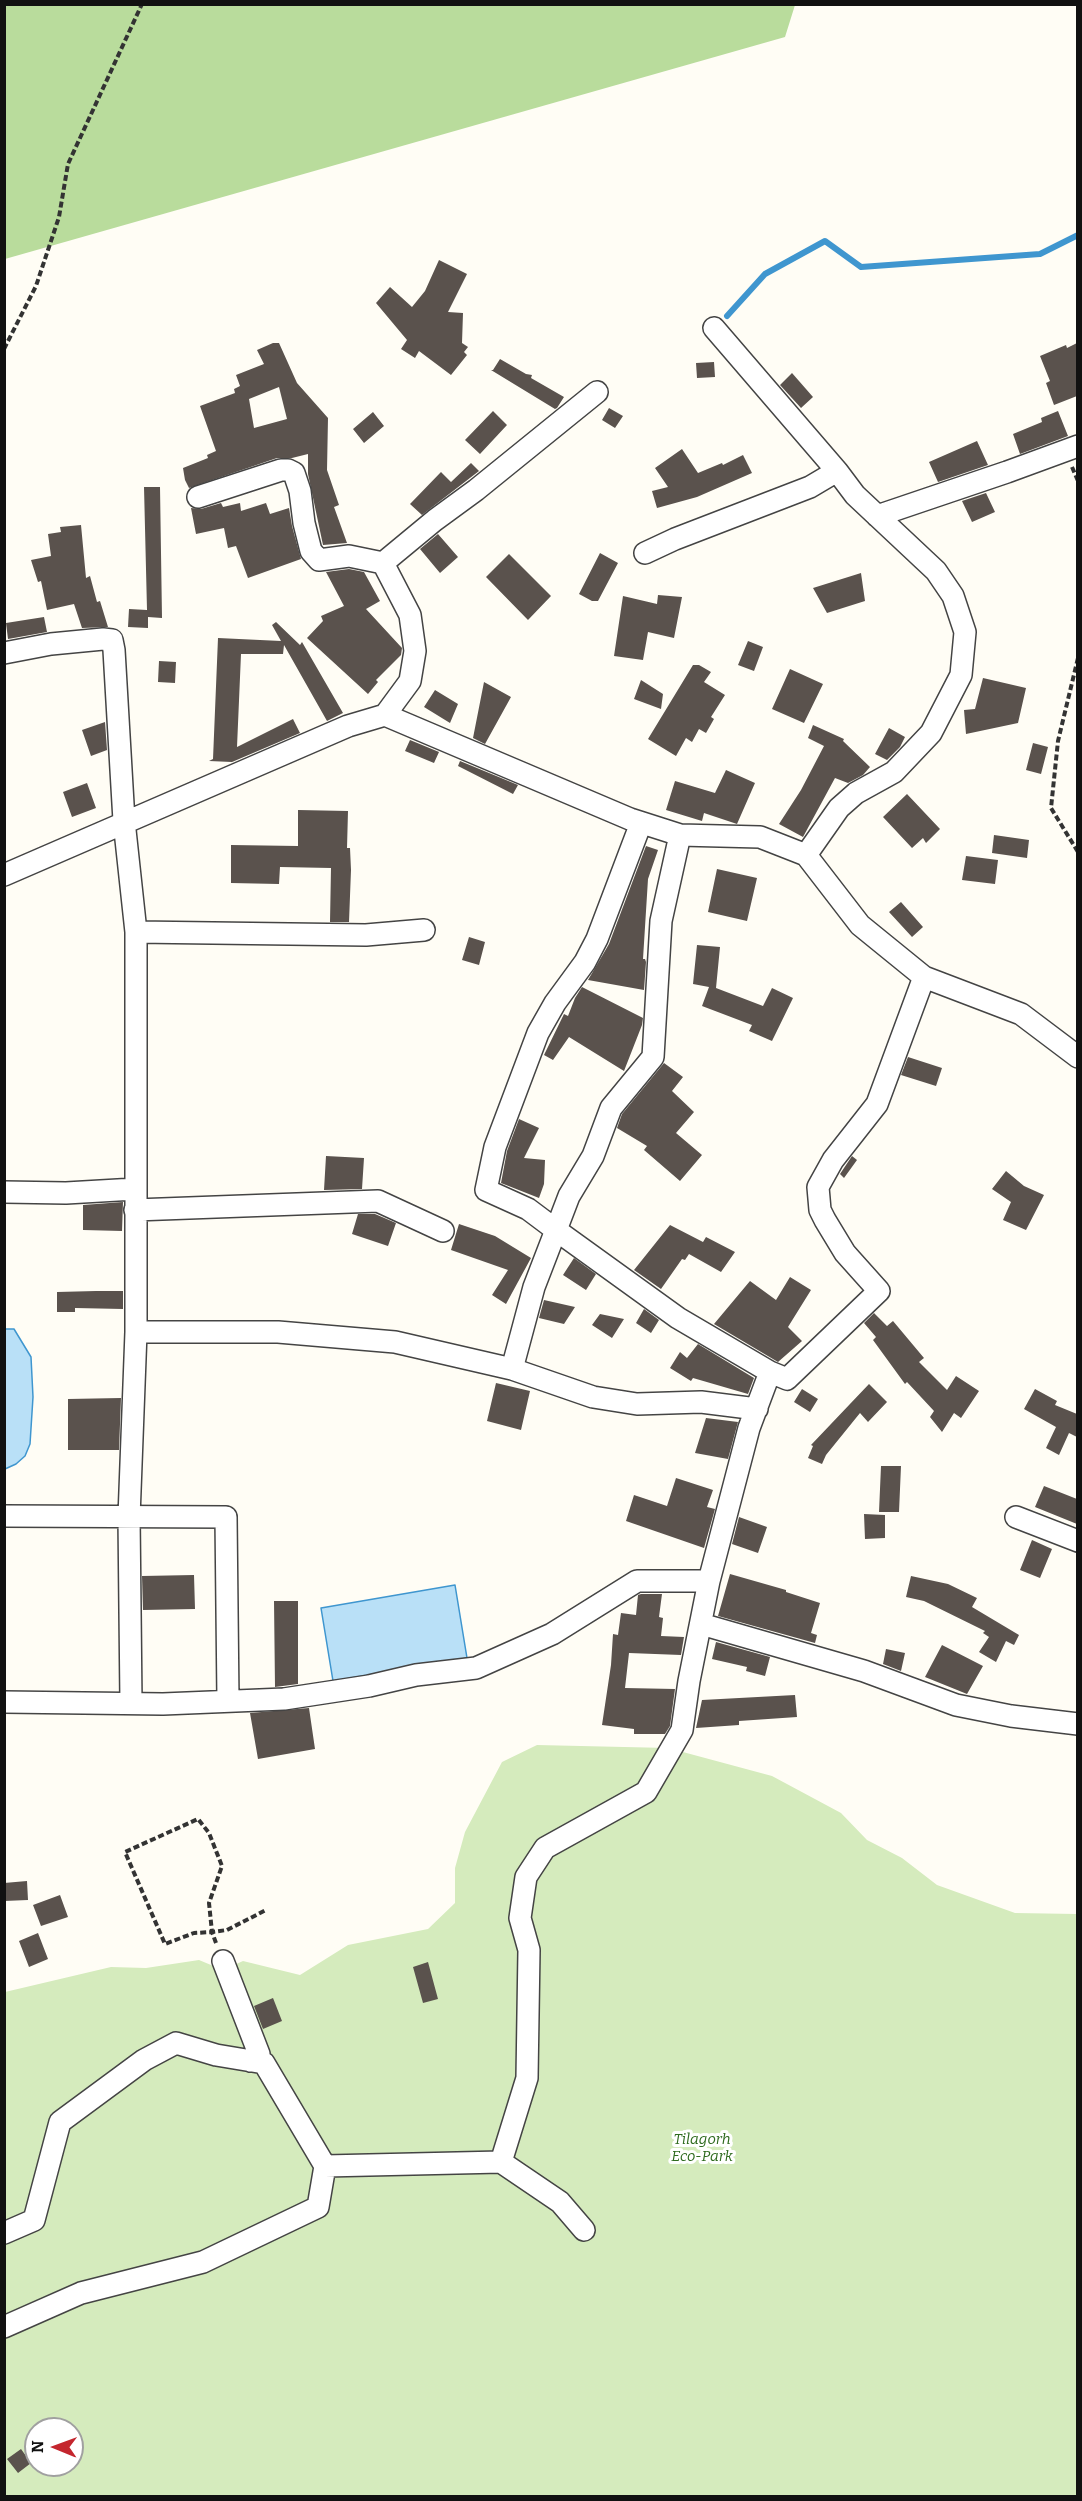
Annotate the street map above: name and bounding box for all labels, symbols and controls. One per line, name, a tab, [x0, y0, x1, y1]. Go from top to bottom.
park label: Tilagorh Eco-Park	[671, 2131, 733, 2166]
north arrow	[24, 2417, 84, 2477]
text: N	[28, 2440, 47, 2453]

